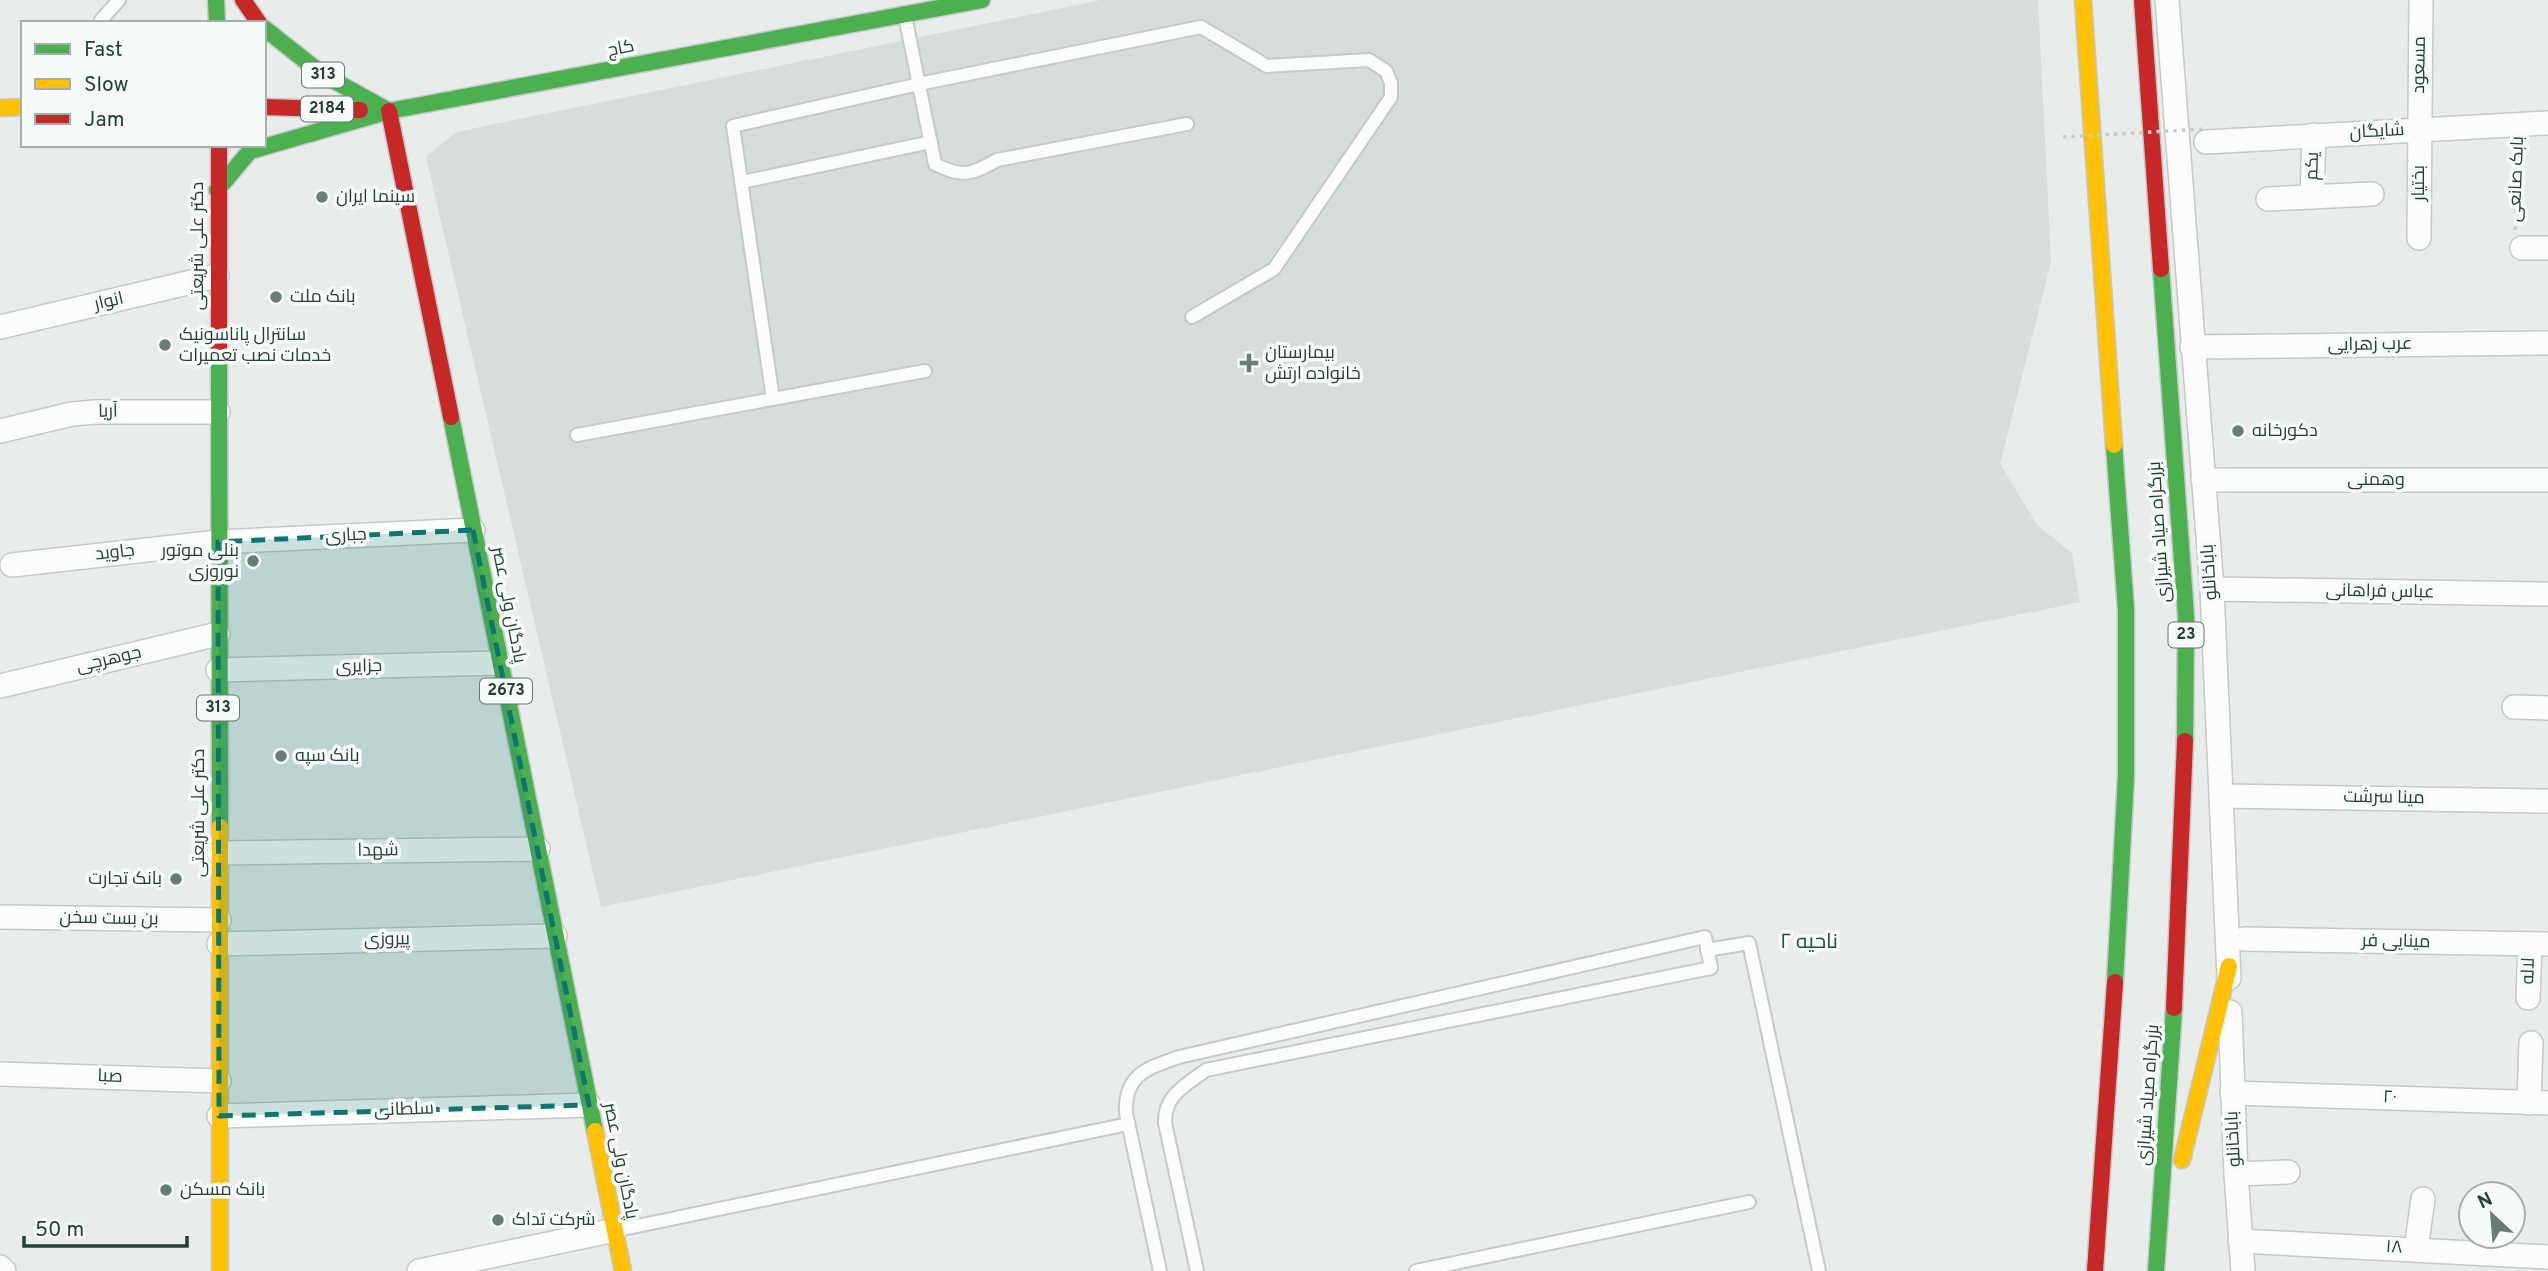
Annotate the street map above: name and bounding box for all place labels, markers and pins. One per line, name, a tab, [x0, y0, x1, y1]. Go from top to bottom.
place label: سینما ایران	[336, 186, 415, 209]
marker: سینما ایران	[314, 189, 330, 205]
place label: بانک ملت	[290, 286, 356, 309]
marker: بانک ملت	[268, 289, 284, 305]
place label: سانترال پاناسونیک خدمات نصب تعمیرات	[179, 324, 331, 368]
marker: سانترال پاناسونیک خدمات نصب تعمیرات	[157, 337, 173, 353]
place label: بیمارستان خانواده ارتش	[1265, 342, 1361, 386]
marker: بیمارستان خانواده ارتش	[1239, 353, 1259, 373]
place label: دکورخانه	[2252, 420, 2318, 443]
marker: دکورخانه	[2230, 423, 2246, 439]
place label: بنلی موتور نوروزی	[160, 540, 239, 584]
marker: بنلی موتور نوروزی	[245, 553, 261, 569]
place label: بانک سپه	[295, 745, 359, 768]
marker: بانک سپه	[273, 748, 289, 764]
place label: بانک تجارت	[88, 868, 162, 891]
marker: بانک تجارت	[168, 871, 184, 887]
place label: بانک مسکن	[180, 1179, 265, 1202]
marker: بانک مسکن	[158, 1182, 174, 1198]
place label: شرکت تداک	[512, 1209, 596, 1232]
marker: شرکت تداک	[490, 1212, 506, 1228]

